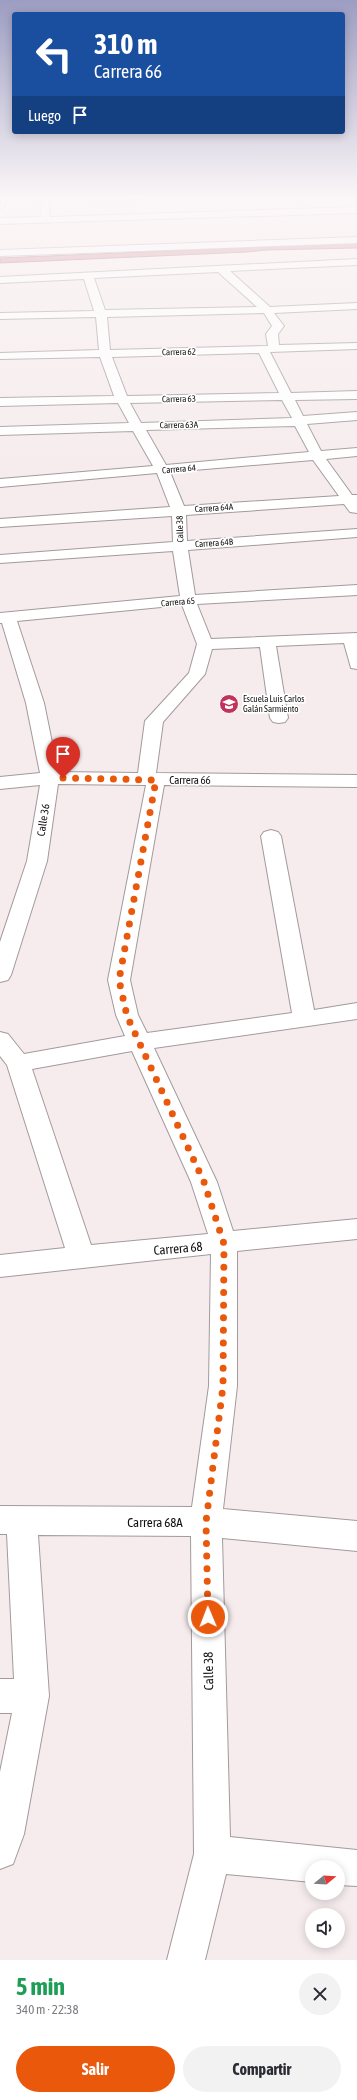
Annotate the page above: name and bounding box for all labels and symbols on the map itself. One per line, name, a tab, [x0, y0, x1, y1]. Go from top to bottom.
street label: Carrera 62	[162, 347, 196, 357]
street label: Carrera 63	[162, 394, 196, 404]
street label: Carrera 63A	[160, 420, 199, 430]
street label: Carrera 64	[162, 463, 196, 475]
street label: Carrera 64A	[194, 502, 234, 514]
street label: Calle 38	[175, 515, 185, 543]
street label: Carrera 64B	[195, 537, 234, 549]
street label: Carrera 65	[161, 596, 195, 608]
school or university icon: Escuela Luis Carlos Galán Sarmiento	[218, 693, 240, 715]
place label: Escuela Luis Carlos Galán Sarmiento	[243, 694, 304, 714]
pin	[46, 737, 80, 778]
street label: Carrera 66	[169, 774, 211, 786]
street label: Calle 36	[35, 803, 51, 837]
street label: Carrera 68	[153, 1239, 203, 1258]
street label: Carrera 68A	[127, 1515, 183, 1530]
position arrow	[187, 1596, 229, 1638]
street label: Calle 38	[201, 1652, 216, 1690]
north arrow	[305, 1860, 345, 1900]

